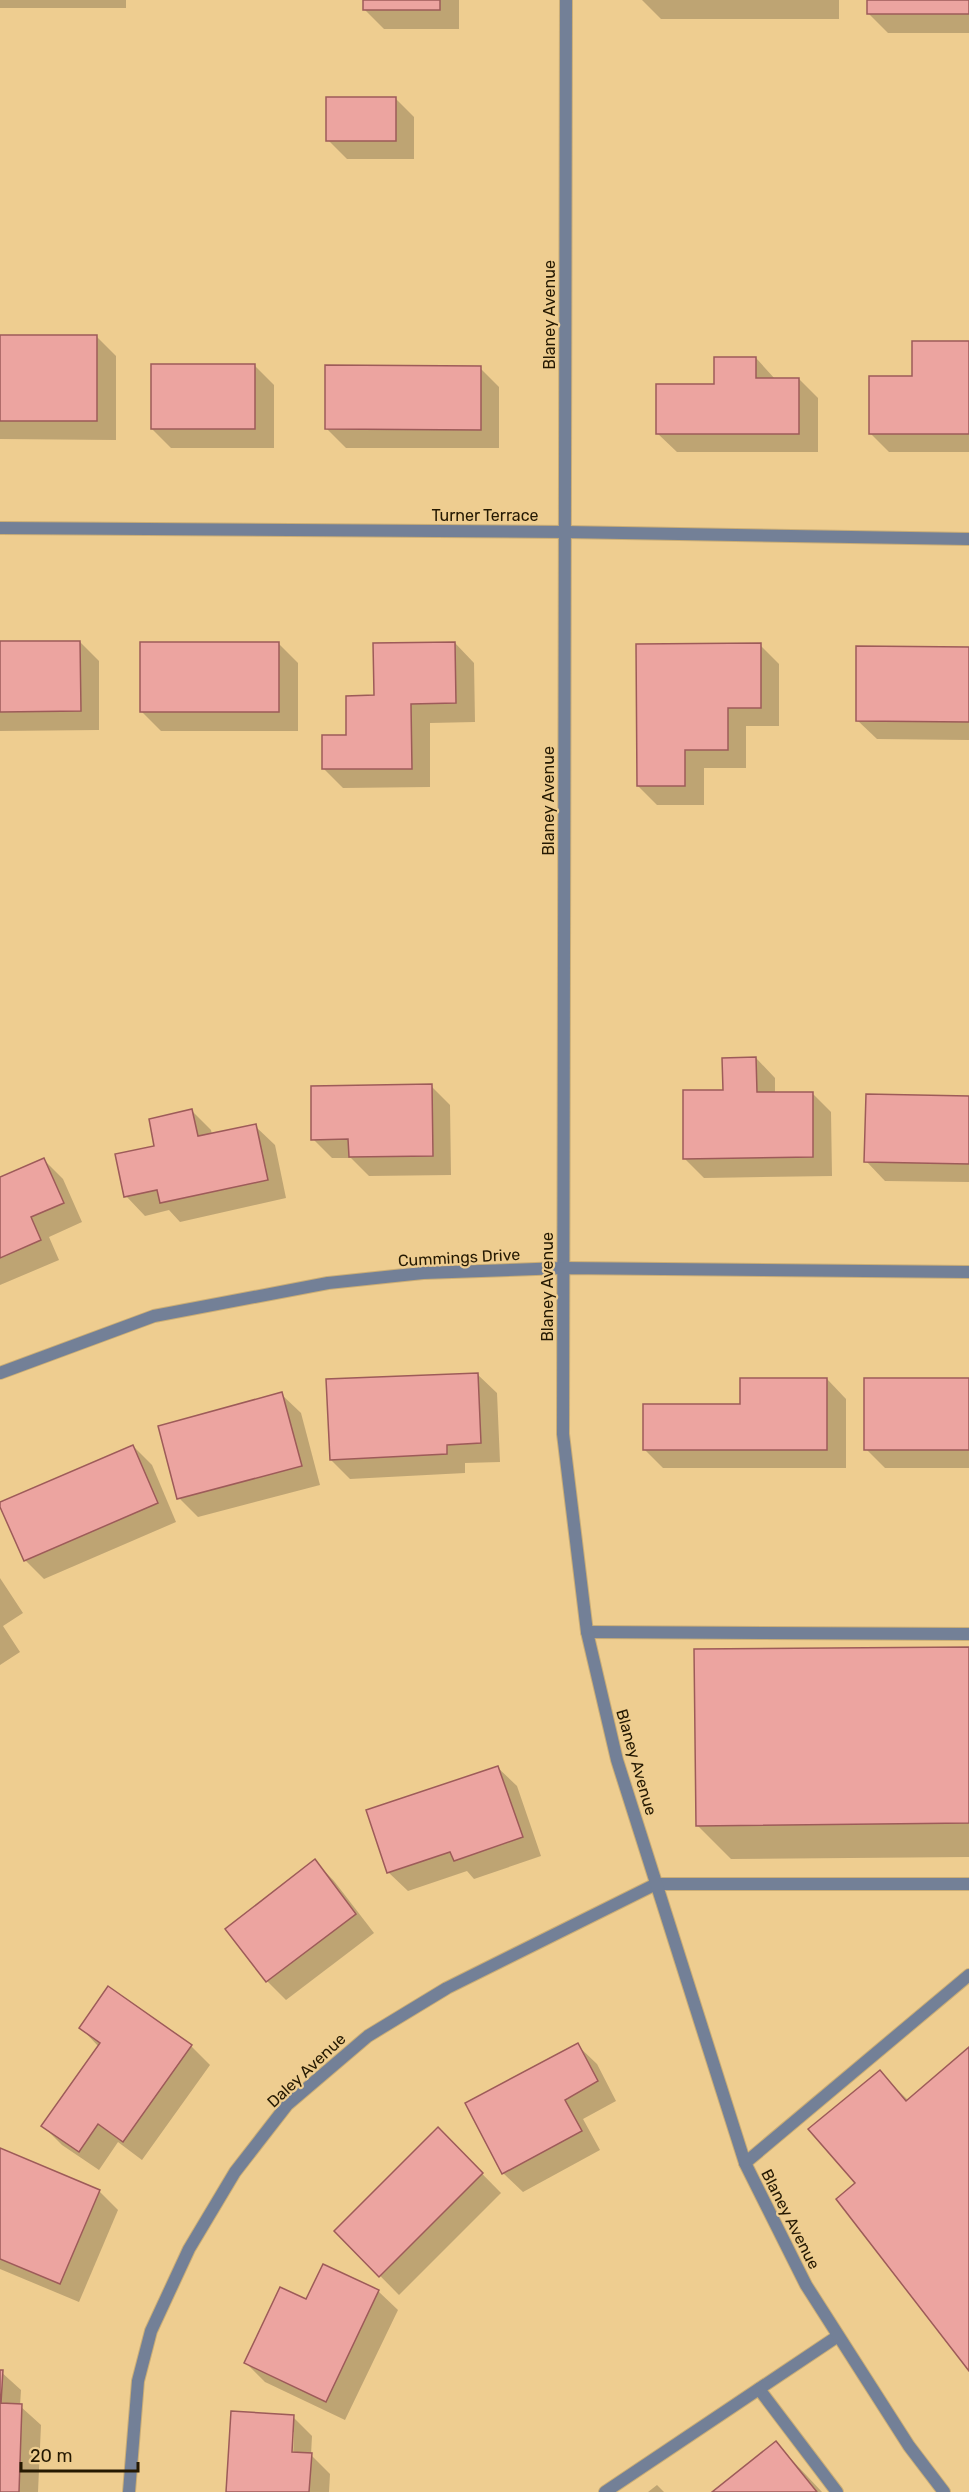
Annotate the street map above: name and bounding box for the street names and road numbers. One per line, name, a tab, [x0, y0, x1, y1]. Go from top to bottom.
street label: Blaney Avenue	[540, 260, 559, 370]
street label: Turner Terrace	[432, 506, 539, 525]
street label: Blaney Avenue	[539, 746, 558, 856]
street label: Blaney Avenue	[538, 1232, 557, 1342]
street label: Cummings Drive	[397, 1245, 521, 1270]
street label: Blaney Avenue	[612, 1707, 661, 1818]
street label: Daley Avenue	[263, 2029, 350, 2112]
street label: Blaney Avenue	[757, 2166, 824, 2272]

